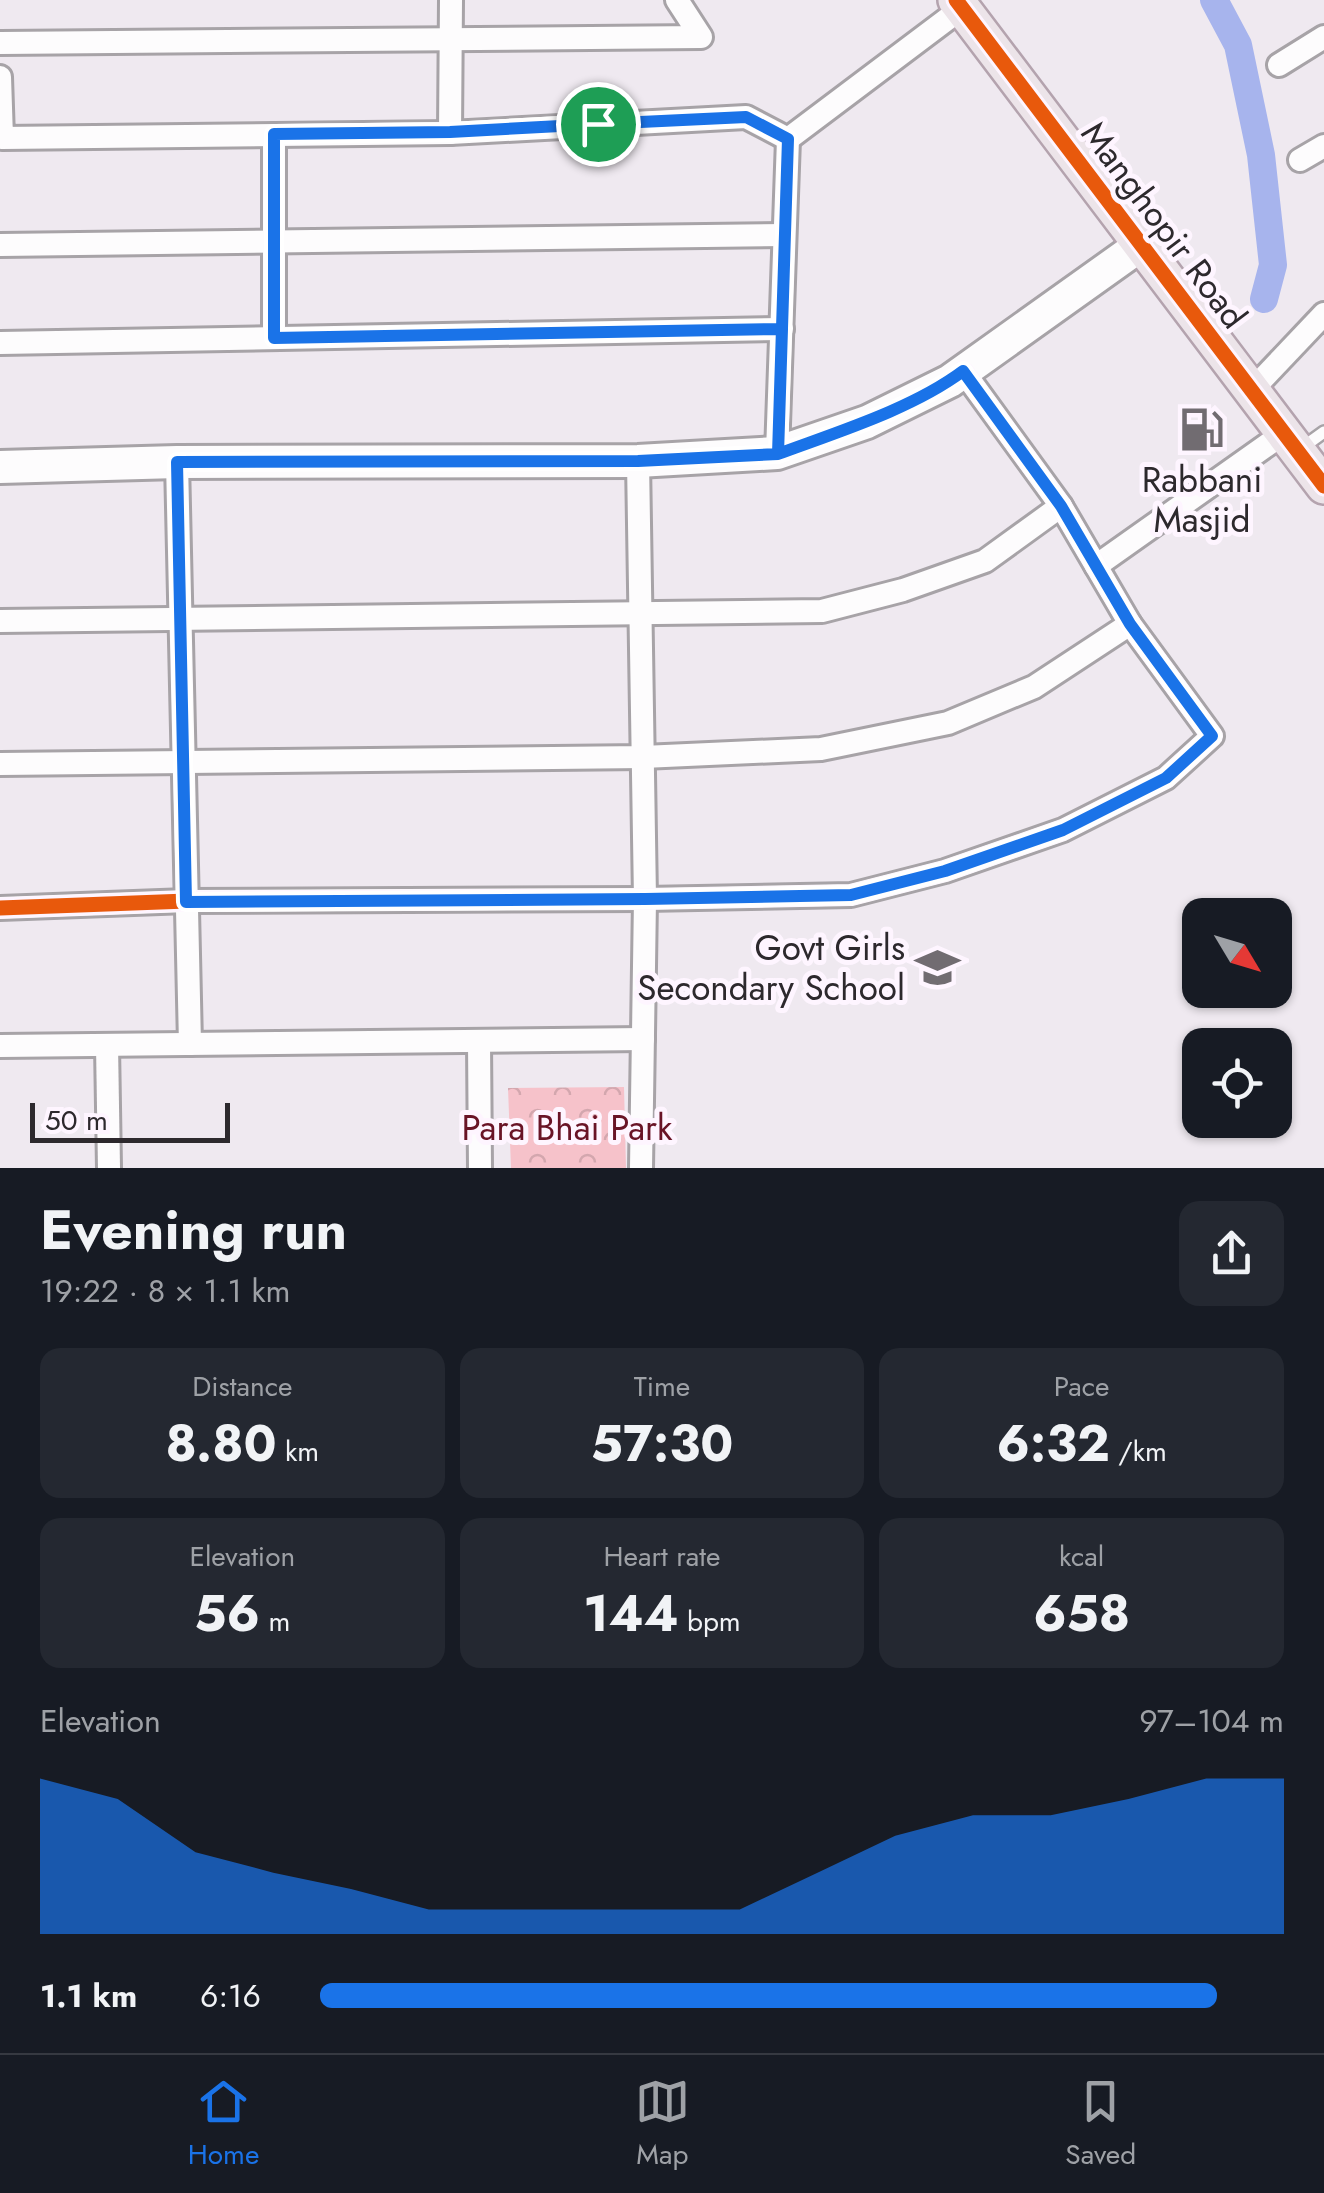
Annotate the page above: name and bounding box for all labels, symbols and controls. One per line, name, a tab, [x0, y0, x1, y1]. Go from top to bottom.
pin	[556, 82, 641, 167]
icon: arrive	[571, 97, 626, 152]
street label: Manghopir Road	[1069, 111, 1259, 339]
fuel station icon: Rabbani Masjid	[1178, 406, 1226, 454]
place label: Rabbani Masjid	[1142, 455, 1262, 545]
north arrow	[1182, 898, 1292, 1008]
map controls	[1182, 898, 1292, 1138]
place label: Govt Girls Secondary School	[637, 923, 905, 1013]
school or university icon: Govt Girls Secondary School	[914, 944, 962, 992]
button: locate	[1182, 1028, 1292, 1138]
scale bar	[30, 1098, 230, 1142]
text: 50 m	[45, 1100, 108, 1141]
park label: Para Bhai Park	[461, 1103, 673, 1153]
text: Evening run	[40, 1190, 347, 1270]
button: share	[1179, 1201, 1284, 1306]
text: 19:22 · 8 × 1.1 km	[40, 1268, 290, 1314]
text: Distance	[192, 1366, 292, 1407]
text: Time	[634, 1366, 690, 1407]
text: Pace	[1054, 1366, 1110, 1407]
text: 8.80	[165, 1407, 277, 1480]
text: 57:30	[591, 1407, 733, 1480]
text: 6:32	[996, 1407, 1110, 1480]
text: km	[277, 1431, 319, 1472]
text: /km	[1110, 1431, 1167, 1472]
text: Elevation	[190, 1536, 295, 1577]
text: Heart rate	[604, 1536, 720, 1577]
text: kcal	[1059, 1536, 1104, 1577]
text: 56	[194, 1577, 260, 1650]
text: 144	[583, 1577, 679, 1650]
text: 658	[1033, 1577, 1130, 1650]
text: m	[260, 1601, 290, 1642]
text: bpm	[679, 1601, 741, 1642]
text: Elevation	[40, 1698, 161, 1744]
text: 97–104 m	[1139, 1698, 1284, 1744]
text: 1.1 km	[40, 1973, 137, 2019]
text: 6:16	[200, 1973, 261, 2019]
tab: Home	[188, 2074, 259, 2175]
tab: Map	[635, 2074, 690, 2175]
tab: Saved	[1065, 2074, 1136, 2175]

